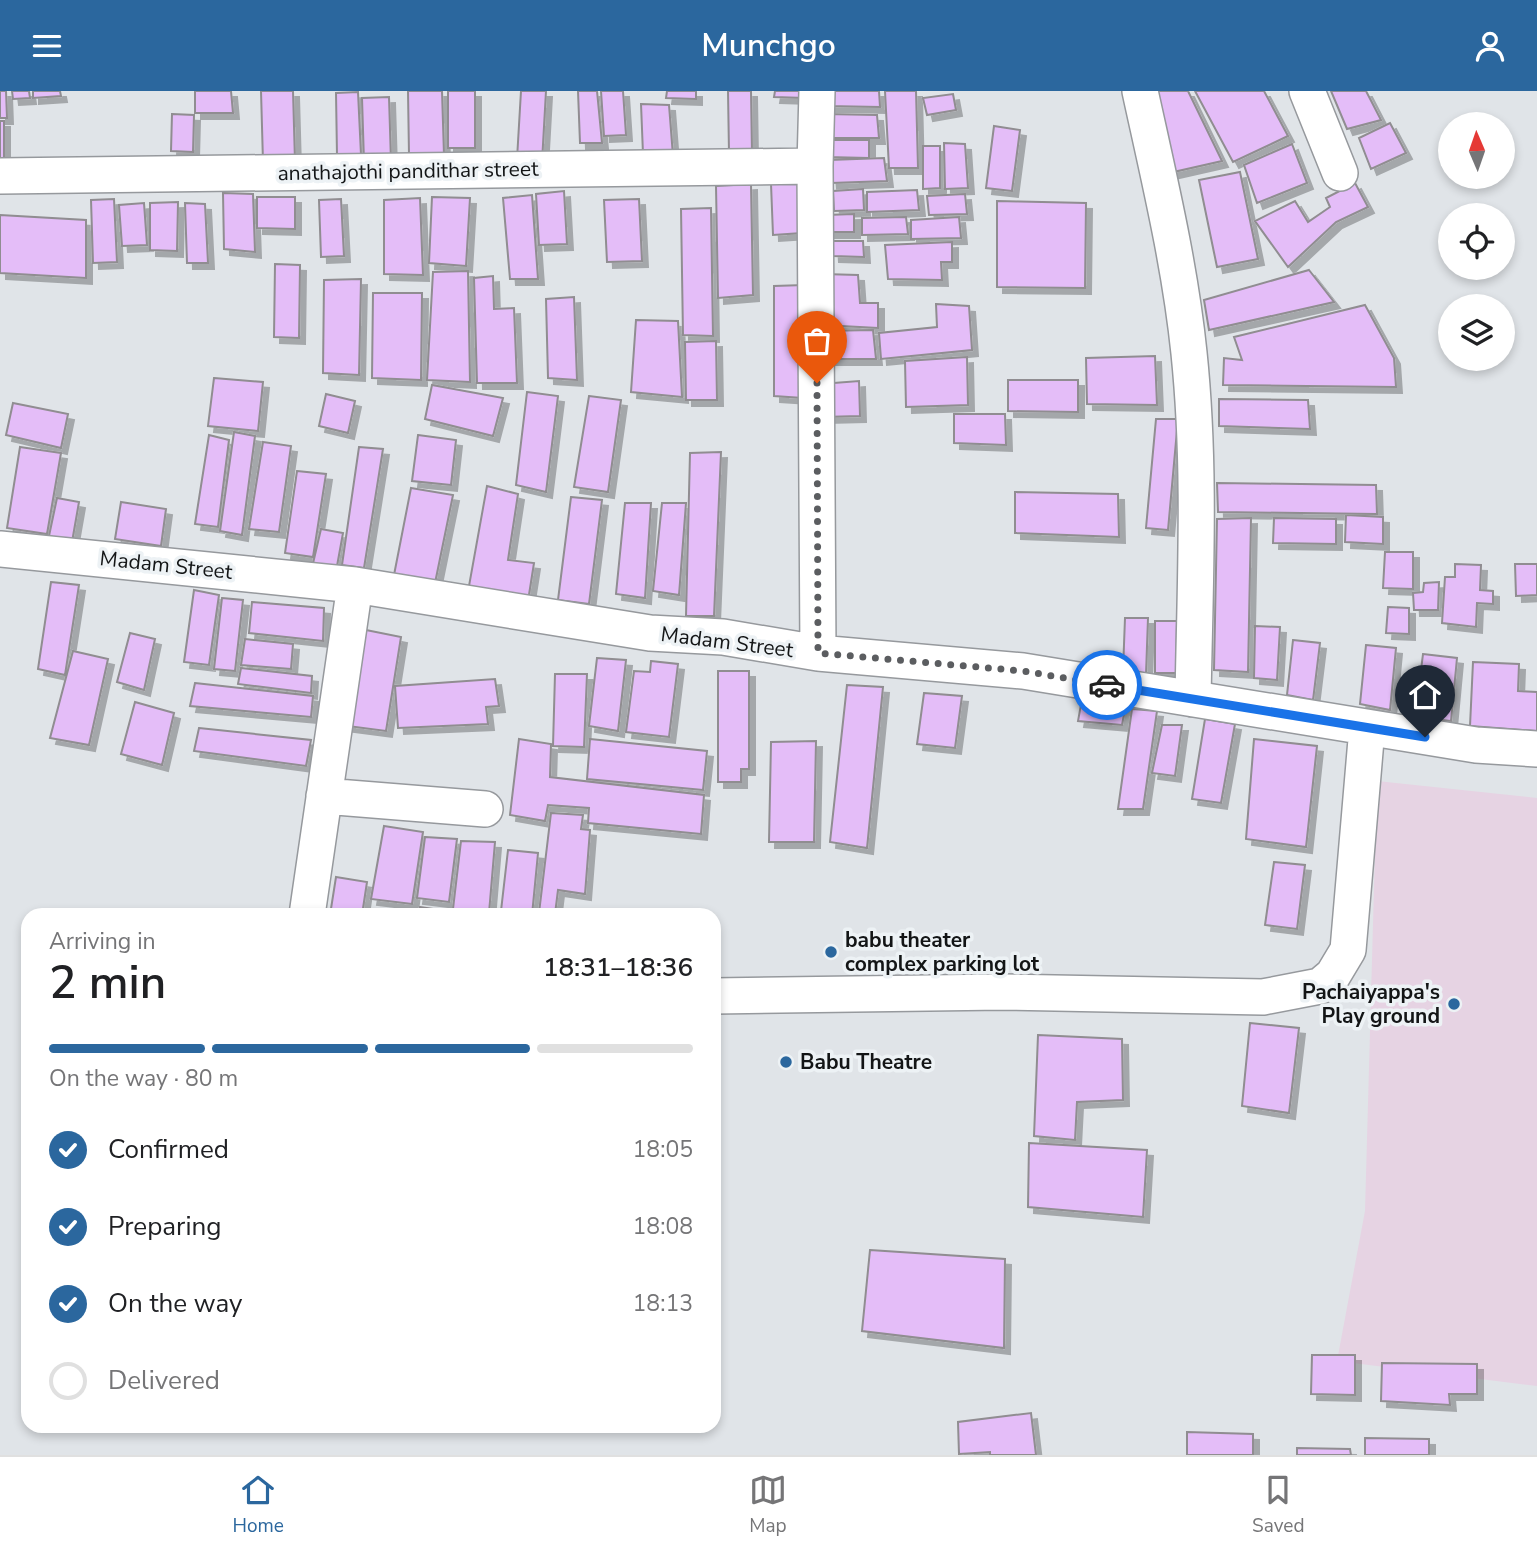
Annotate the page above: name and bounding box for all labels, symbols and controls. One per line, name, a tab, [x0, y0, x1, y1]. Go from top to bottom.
text: Munchgo	[701, 24, 836, 67]
icon: menu	[28, 27, 66, 65]
icon: person	[1471, 27, 1509, 65]
north arrow	[1438, 112, 1516, 189]
map controls	[1438, 112, 1515, 371]
street label: anathajothi pandithar street	[277, 155, 539, 187]
button: locate	[1438, 203, 1515, 280]
button: layers	[1438, 294, 1515, 371]
pin	[787, 311, 847, 383]
icon: bag	[798, 322, 836, 360]
street label: Madam Street	[98, 544, 234, 586]
street label: Madam Street	[659, 620, 795, 664]
courier	[1072, 650, 1142, 720]
pin	[1395, 665, 1455, 737]
icon: car	[1088, 666, 1126, 704]
icon: home	[1406, 676, 1444, 714]
text: Arriving in	[49, 926, 156, 957]
place label: babu theater complex parking lot	[845, 926, 1040, 978]
marker: babu theater complex parking lot	[823, 944, 839, 960]
text: 18:31–18:36	[543, 950, 693, 985]
text: 2 min	[49, 951, 166, 1014]
place label: Pachaiyappa's Play ground	[1302, 978, 1440, 1030]
marker: Pachaiyappa's Play ground	[1446, 996, 1462, 1012]
place label: Babu Theatre	[800, 1048, 932, 1076]
marker: Babu Theatre	[778, 1054, 794, 1070]
text: On the way · 80 m	[49, 1063, 238, 1094]
icon: check	[49, 1131, 87, 1169]
text: Confirmed	[108, 1132, 229, 1167]
text: 18:05	[633, 1134, 693, 1165]
icon: check	[49, 1208, 87, 1246]
text: Preparing	[108, 1209, 221, 1244]
text: 18:08	[633, 1211, 693, 1242]
icon: check	[49, 1285, 87, 1323]
text: On the way	[108, 1286, 242, 1321]
text: 18:13	[633, 1288, 693, 1319]
text: Delivered	[108, 1363, 220, 1398]
tab: Home	[233, 1471, 284, 1539]
tab: Map	[749, 1471, 787, 1539]
tab: Saved	[1252, 1471, 1304, 1539]

